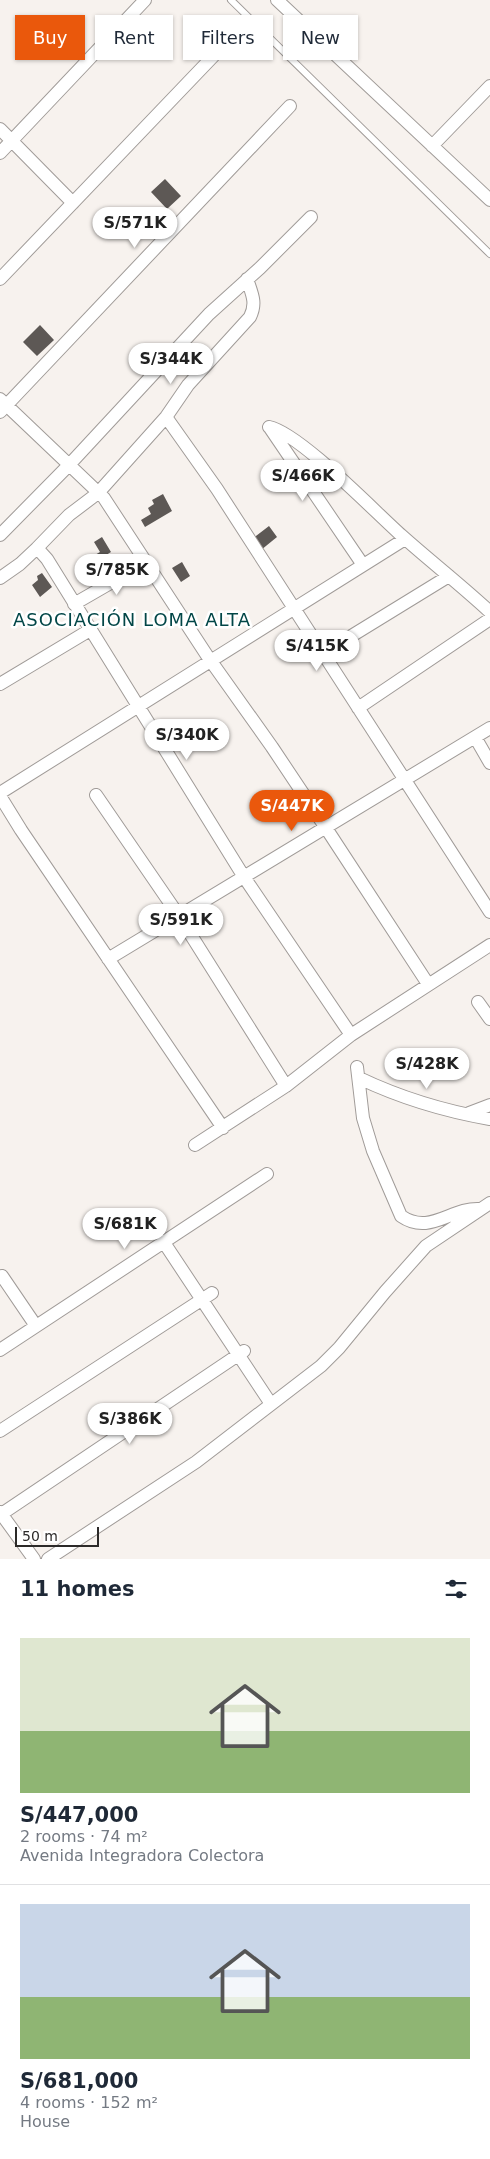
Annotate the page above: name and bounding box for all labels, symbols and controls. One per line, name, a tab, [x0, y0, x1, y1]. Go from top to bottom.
chip: Buy	[15, 15, 85, 60]
chip: Rent	[95, 15, 173, 60]
chip: Filters	[183, 15, 273, 60]
chip: New	[283, 15, 358, 60]
pin: S/571K	[94, 206, 176, 249]
text: S/571K	[103, 213, 167, 232]
pin: S/344K	[130, 342, 212, 385]
text: S/344K	[139, 349, 203, 368]
pin: S/466K	[262, 460, 344, 502]
text: S/466K	[271, 466, 335, 485]
pin: S/785K	[76, 554, 158, 596]
text: S/785K	[85, 560, 149, 579]
district label: ASOCIACIÓN LOMA ALTA	[13, 609, 251, 630]
pin: S/415K	[276, 630, 358, 672]
text: S/415K	[285, 636, 349, 655]
pin: S/340K	[146, 718, 228, 761]
text: S/340K	[155, 725, 219, 744]
pin: S/447K	[251, 790, 333, 832]
text: S/447K	[260, 796, 324, 815]
pin: S/591K	[140, 904, 222, 946]
text: S/591K	[149, 910, 213, 929]
pin: S/428K	[386, 1048, 468, 1090]
text: S/428K	[395, 1054, 459, 1073]
pin: S/681K	[84, 1208, 166, 1250]
text: S/681K	[93, 1214, 157, 1233]
pin: S/386K	[89, 1402, 171, 1445]
text: S/386K	[98, 1409, 162, 1428]
scale bar	[15, 1524, 99, 1547]
text: 50 m	[22, 1528, 58, 1544]
icon: filters	[442, 1575, 470, 1603]
text: 11 homes	[20, 1577, 135, 1601]
icon: home	[200, 1671, 290, 1761]
text: S/447,000	[20, 1803, 138, 1827]
text: 2 rooms · 74 m²	[20, 1827, 148, 1846]
text: Avenida Integradora Colectora	[20, 1846, 264, 1865]
icon: home	[200, 1936, 290, 2026]
text: S/681,000	[20, 2069, 138, 2093]
text: 4 rooms · 152 m²	[20, 2093, 158, 2112]
text: House	[20, 2112, 70, 2131]

